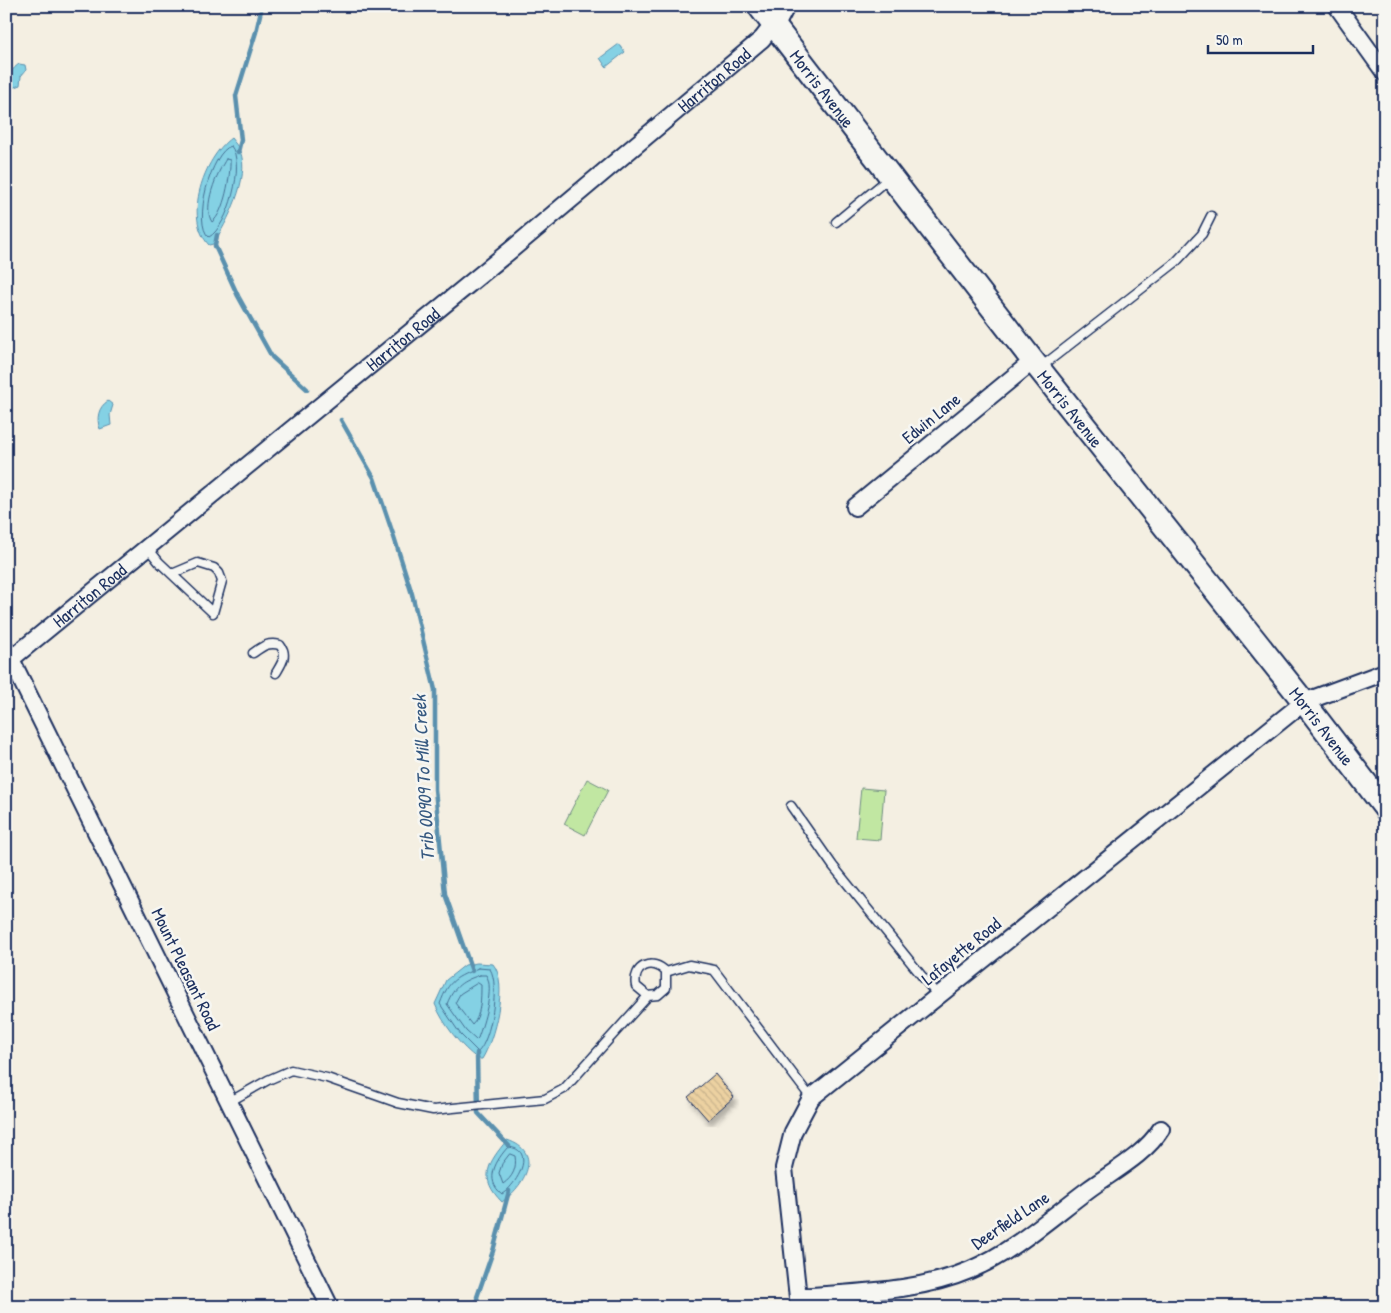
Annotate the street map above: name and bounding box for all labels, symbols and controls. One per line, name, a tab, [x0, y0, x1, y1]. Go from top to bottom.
scale bar	[1208, 22, 1314, 54]
text: 50 m	[1216, 29, 1243, 50]
street label: Harriton Road	[672, 41, 756, 118]
street label: Morris Avenue	[784, 44, 861, 133]
street label: Harriton Road	[360, 301, 445, 376]
street label: Morris Avenue	[1032, 364, 1109, 452]
street label: Edwin Lane	[896, 387, 966, 449]
street label: Harriton Road	[47, 557, 131, 633]
street label: Morris Avenue	[1284, 681, 1360, 770]
water label: Trib 00909 To Mill Creek	[406, 692, 440, 862]
street label: Mount Pleasant Road	[146, 904, 226, 1034]
street label: Lafayette Road	[916, 911, 1006, 991]
street label: Deerfield Lane	[966, 1185, 1054, 1255]

